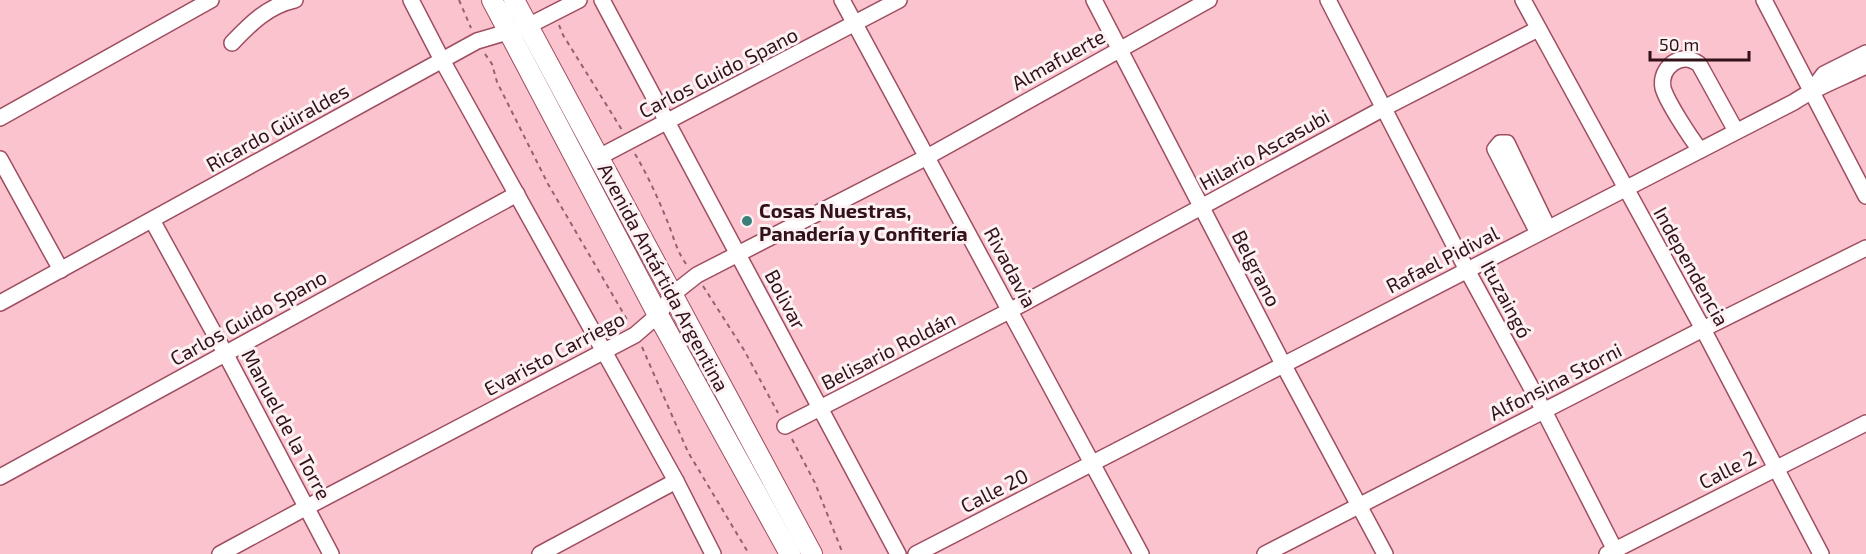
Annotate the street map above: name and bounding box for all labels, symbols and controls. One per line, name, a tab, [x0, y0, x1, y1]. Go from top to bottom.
street label: Carlos Guido Spano	[634, 22, 802, 122]
street label: Almafuerte	[1007, 24, 1109, 94]
scale bar	[1650, 24, 1749, 62]
text: 50 m	[1659, 33, 1699, 55]
street label: Ricardo Güiraldes	[201, 78, 353, 176]
street label: Hilario Ascasubi	[1195, 103, 1333, 195]
street label: Avenida Antártida Argentina	[594, 159, 734, 395]
place label: Cosas Nuestras, Panadería y Confitería	[759, 198, 968, 246]
street label: Independencia	[1649, 202, 1735, 330]
marker: Cosas Nuestras, Panadería y Confitería	[740, 214, 754, 228]
street label: Rafael Pidival	[1382, 220, 1502, 298]
street label: Rivadavia	[980, 223, 1042, 311]
street label: Belgrano	[1228, 226, 1286, 310]
street label: Ituzaingó	[1477, 256, 1537, 342]
street label: Carlos Guido Spano	[166, 264, 330, 370]
street label: Bolivar	[760, 265, 812, 333]
street label: Evaristo Carriego	[480, 306, 628, 400]
street label: Belisario Roldán	[817, 306, 959, 394]
street label: Alfonsina Storni	[1485, 337, 1625, 425]
street label: Manuel de la Torre	[237, 345, 337, 503]
street label: Calle 2	[1695, 445, 1759, 493]
street label: Calle 20	[956, 463, 1032, 517]

